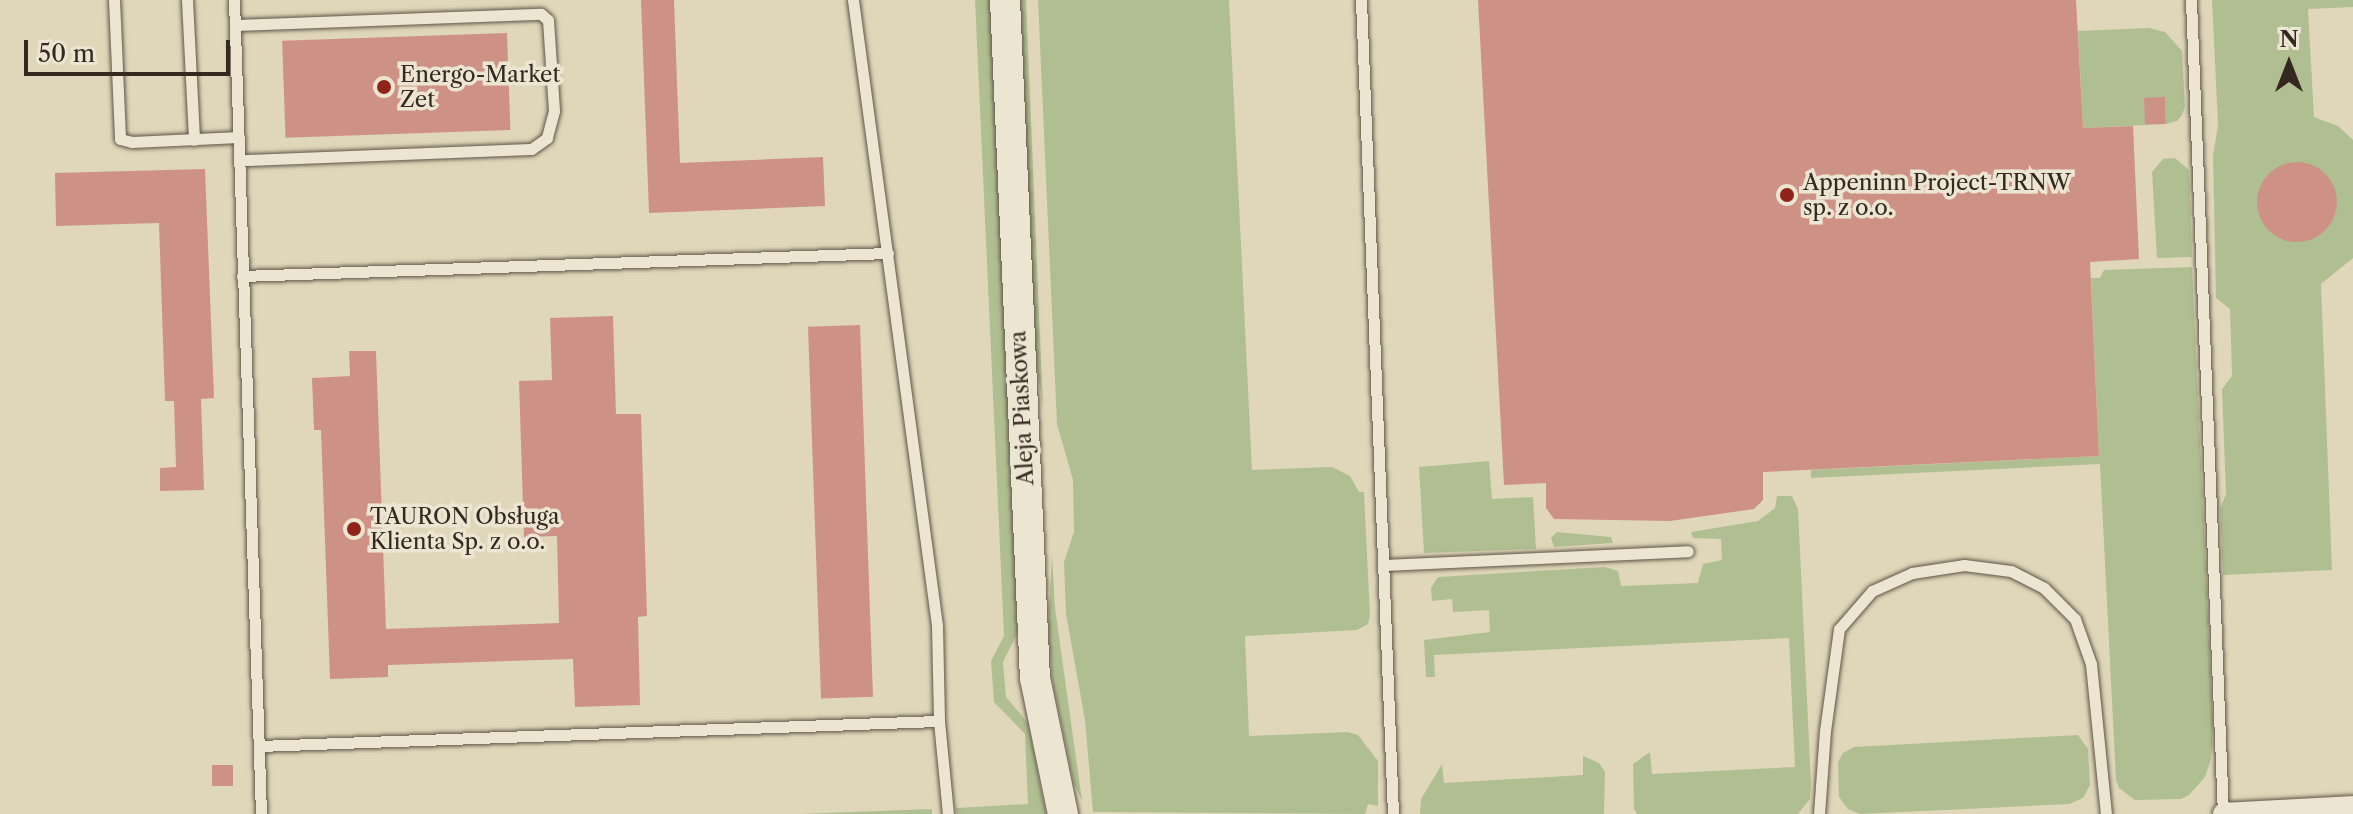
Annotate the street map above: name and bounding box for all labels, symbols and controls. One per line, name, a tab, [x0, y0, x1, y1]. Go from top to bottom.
scale bar	[28, 24, 234, 74]
north arrow	[2249, 24, 2329, 104]
text: N	[2279, 26, 2299, 53]
text: 50 m	[38, 39, 95, 68]
place label: Energo-Market Zet	[400, 61, 560, 112]
marker: Energo-Market Zet	[375, 78, 393, 96]
place label: Appeninn Project-TRNW sp. z o.o.	[1803, 169, 2071, 220]
marker: Appeninn Project-TRNW sp. z o.o.	[1778, 186, 1796, 204]
street label: Aleja Piaskowa	[1005, 330, 1039, 486]
place label: TAURON Obsługa Klienta Sp. z o.o.	[370, 503, 560, 554]
marker: TAURON Obsługa Klienta Sp. z o.o.	[345, 520, 363, 538]

